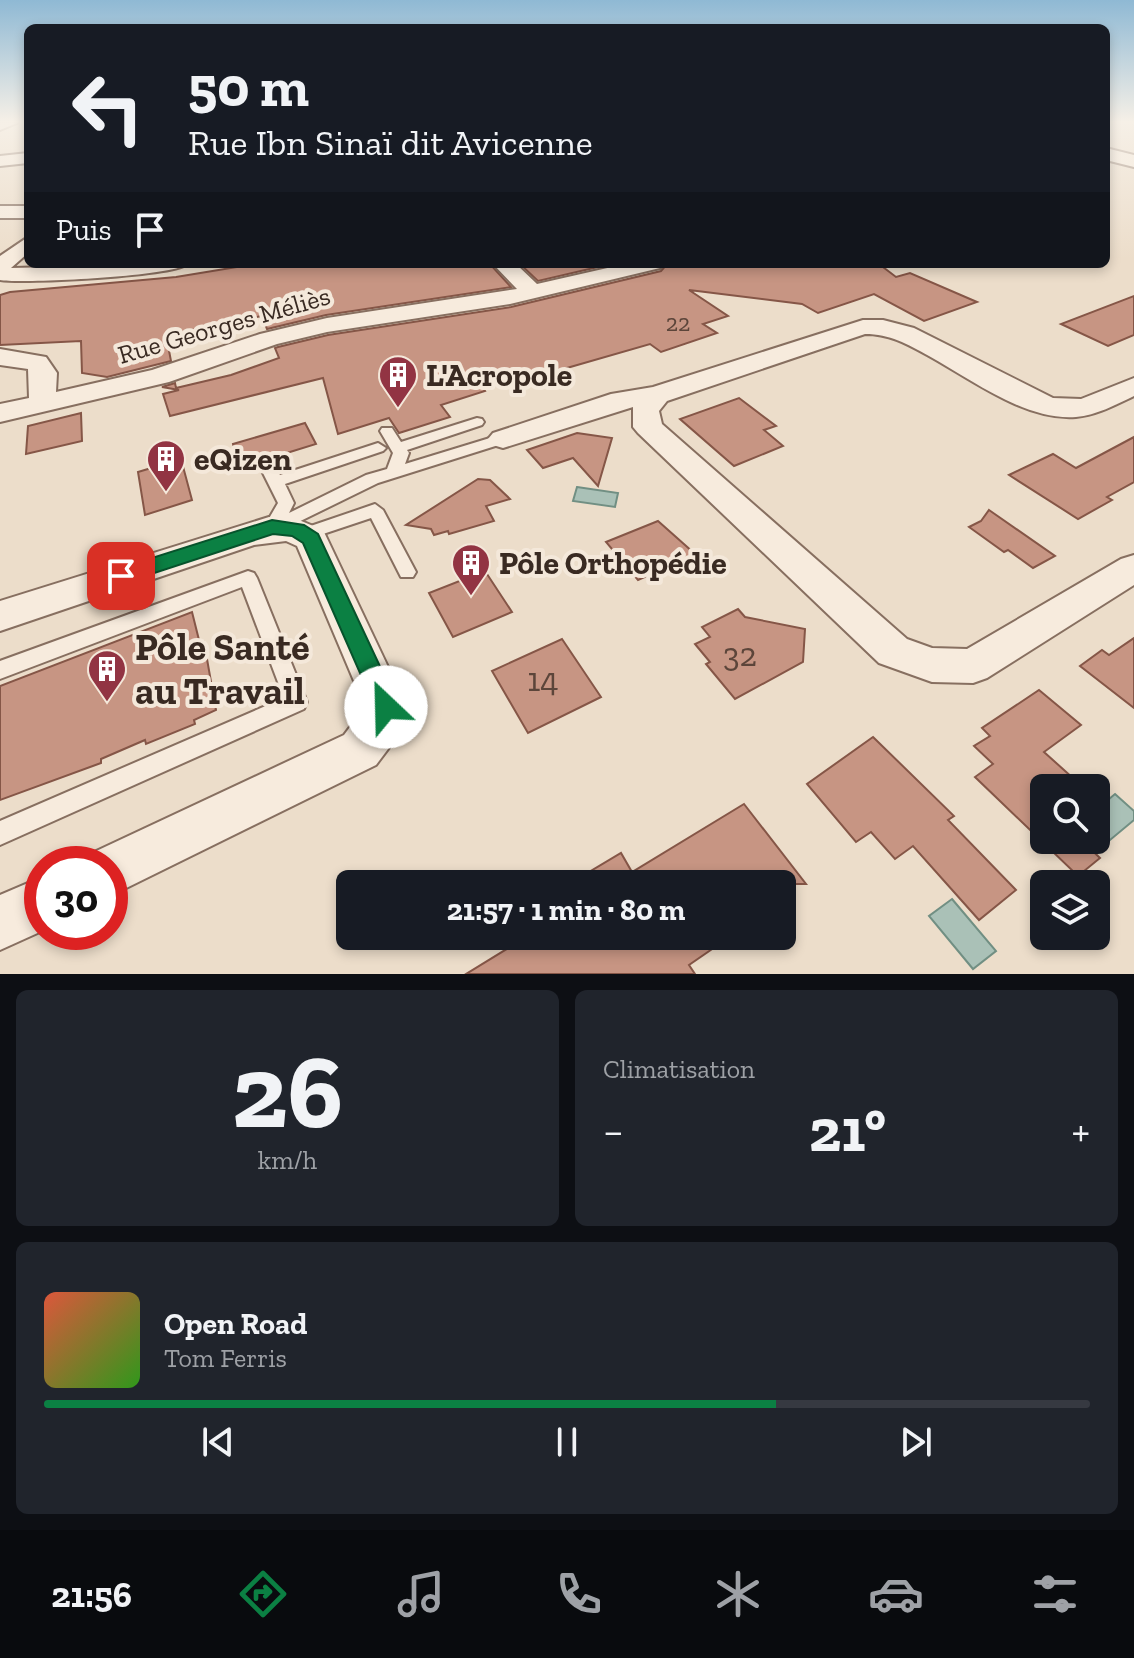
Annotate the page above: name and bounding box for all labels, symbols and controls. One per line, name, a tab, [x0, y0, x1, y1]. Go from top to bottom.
text: 50 m	[188, 53, 309, 120]
icon: left	[56, 56, 160, 160]
text: Rue Ibn Sinaï dit Avicenne	[188, 121, 593, 164]
icon: arrive	[128, 208, 172, 252]
text: Puis	[56, 212, 112, 248]
street label: Rue Georges Méliès	[114, 279, 334, 371]
house number: 22	[666, 308, 690, 337]
building icon: L'Acropole	[377, 354, 419, 409]
place label: L'Acropole	[426, 356, 572, 394]
building icon: eQizen	[145, 438, 187, 493]
place label: eQizen	[194, 440, 292, 478]
pin	[87, 542, 155, 610]
building icon: Pôle Orthopédie	[450, 542, 492, 597]
place label: Pôle Orthopédie	[499, 544, 727, 582]
icon: arrive	[99, 554, 143, 598]
place label: Pôle Santé au Travail	[135, 624, 310, 714]
house number: 32	[723, 634, 757, 675]
building icon: Pôle Santé au Travail	[86, 648, 128, 703]
house number: 14	[527, 659, 559, 700]
position arrow	[344, 665, 428, 749]
map controls	[1030, 774, 1110, 950]
button: search	[1030, 774, 1110, 854]
speed limit sign: 30	[24, 846, 128, 950]
button: layers	[1030, 870, 1110, 950]
text: 21:57 · 1 min · 80 m	[447, 892, 685, 928]
text: 26	[232, 1029, 343, 1154]
text: Climatisation	[603, 1053, 755, 1085]
text: 21°	[809, 1094, 886, 1166]
text: −	[603, 1104, 624, 1157]
text: +	[1071, 1104, 1090, 1157]
text: km/h	[258, 1144, 317, 1176]
text: Open Road	[164, 1306, 307, 1342]
text: Tom Ferris	[164, 1342, 287, 1374]
icon: previous	[196, 1420, 240, 1464]
icon: pause	[545, 1420, 589, 1464]
icon: next	[894, 1420, 938, 1464]
icon: directions	[235, 1566, 291, 1622]
icon: music	[393, 1566, 449, 1622]
icon: phone	[551, 1566, 607, 1622]
icon: climate	[710, 1566, 766, 1622]
icon: car	[868, 1566, 924, 1622]
icon: filters	[1027, 1566, 1083, 1622]
text: 21:56	[51, 1573, 132, 1616]

